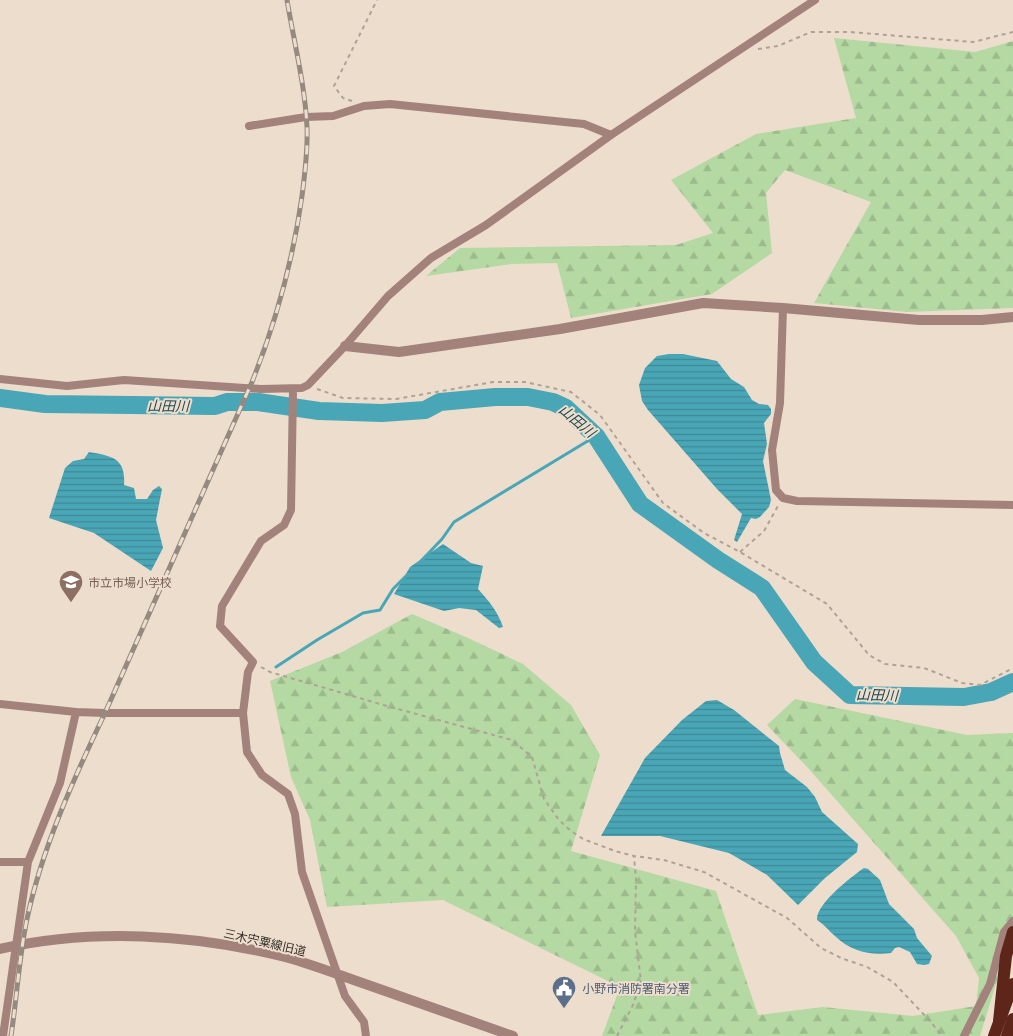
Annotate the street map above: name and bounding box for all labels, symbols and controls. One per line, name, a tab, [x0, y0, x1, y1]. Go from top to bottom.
water label: 山田川	[147, 397, 191, 415]
water label: 山田川	[555, 401, 600, 443]
school or university icon: 市立市場小学校	[58, 569, 84, 603]
place label: 市立市場小学校	[88, 575, 172, 590]
water label: 山田川	[856, 685, 900, 705]
street label: 三木宍粟線旧道	[222, 925, 308, 959]
public building icon: 小野市消防署南分署	[551, 975, 577, 1009]
place label: 小野市消防署南分署	[582, 981, 690, 996]

